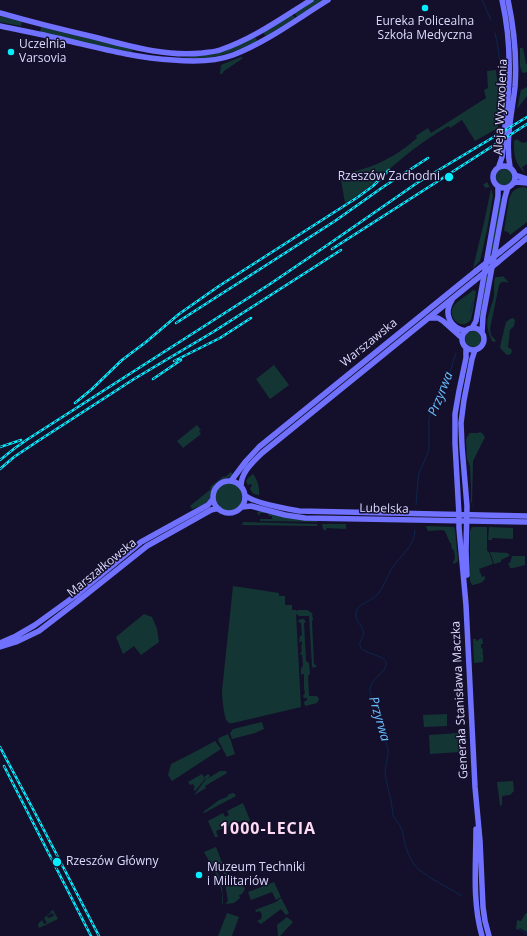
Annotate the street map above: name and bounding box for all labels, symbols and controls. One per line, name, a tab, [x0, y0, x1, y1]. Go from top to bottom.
marker: Eureka Policealna Szkoła Medyczna	[420, 3, 430, 13]
place label: Eureka Policealna Szkoła Medyczna	[376, 15, 474, 43]
place label: Uczelnia Varsovia	[19, 38, 66, 66]
marker: Uczelnia Varsovia	[6, 47, 16, 57]
street label: Aleja Wyzwolenia	[491, 59, 511, 155]
place label: Rzeszów Zachodni	[338, 170, 440, 184]
marker: Rzeszów Zachodni	[443, 171, 455, 183]
street label: Warszawska	[338, 316, 400, 370]
water label: Przyrwa	[425, 370, 457, 418]
street label: Lubelska	[359, 501, 409, 517]
street label: Marszałkowska	[64, 536, 140, 600]
street label: Generała Stanisława Maczka	[449, 621, 471, 779]
water label: Przyrwa	[365, 695, 393, 743]
district label: 1000-LECIA	[220, 819, 316, 839]
place label: Rzeszów Główny	[66, 855, 158, 869]
marker: Rzeszów Główny	[51, 856, 63, 868]
place label: Muzeum Techniki i Militariów	[207, 861, 305, 889]
marker: Muzeum Techniki i Militariów	[194, 870, 204, 880]

